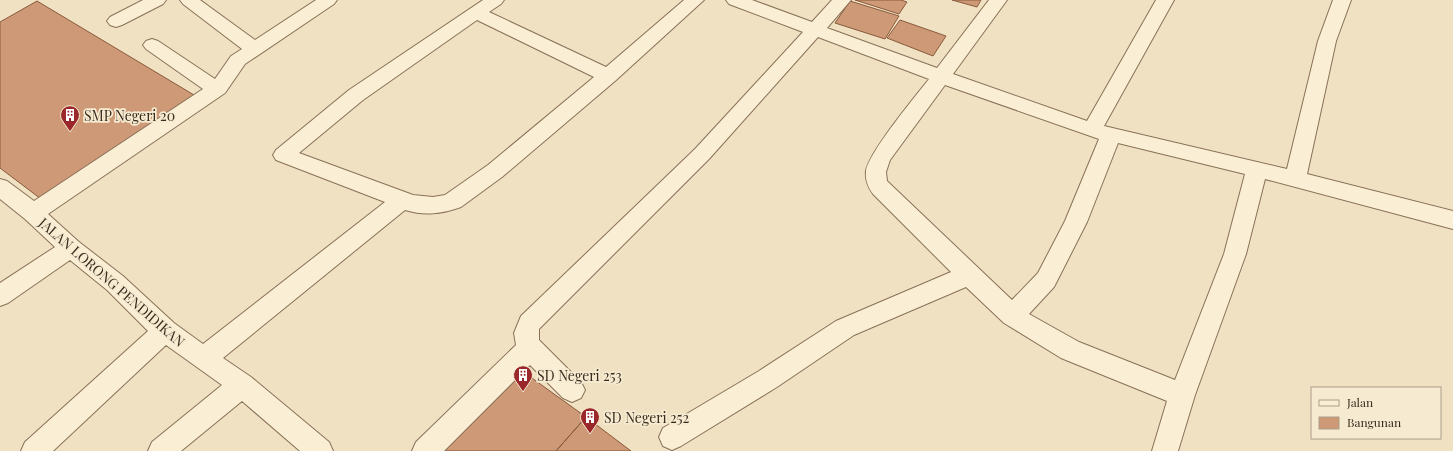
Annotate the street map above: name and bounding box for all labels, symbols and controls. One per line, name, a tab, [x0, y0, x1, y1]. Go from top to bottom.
building icon: SMP Negeri 20	[59, 104, 81, 132]
place label: SMP Negeri 20	[84, 106, 175, 125]
street label: JALAN LORONG PENDIDIKAN	[34, 213, 189, 351]
building icon: SD Negeri 253	[512, 364, 534, 392]
place label: SD Negeri 253	[537, 366, 622, 385]
legend	[1311, 387, 1441, 439]
text: Jalan	[1346, 394, 1373, 410]
building icon: SD Negeri 252	[579, 406, 601, 434]
place label: SD Negeri 252	[604, 408, 690, 427]
text: Bangunan	[1347, 414, 1401, 430]

